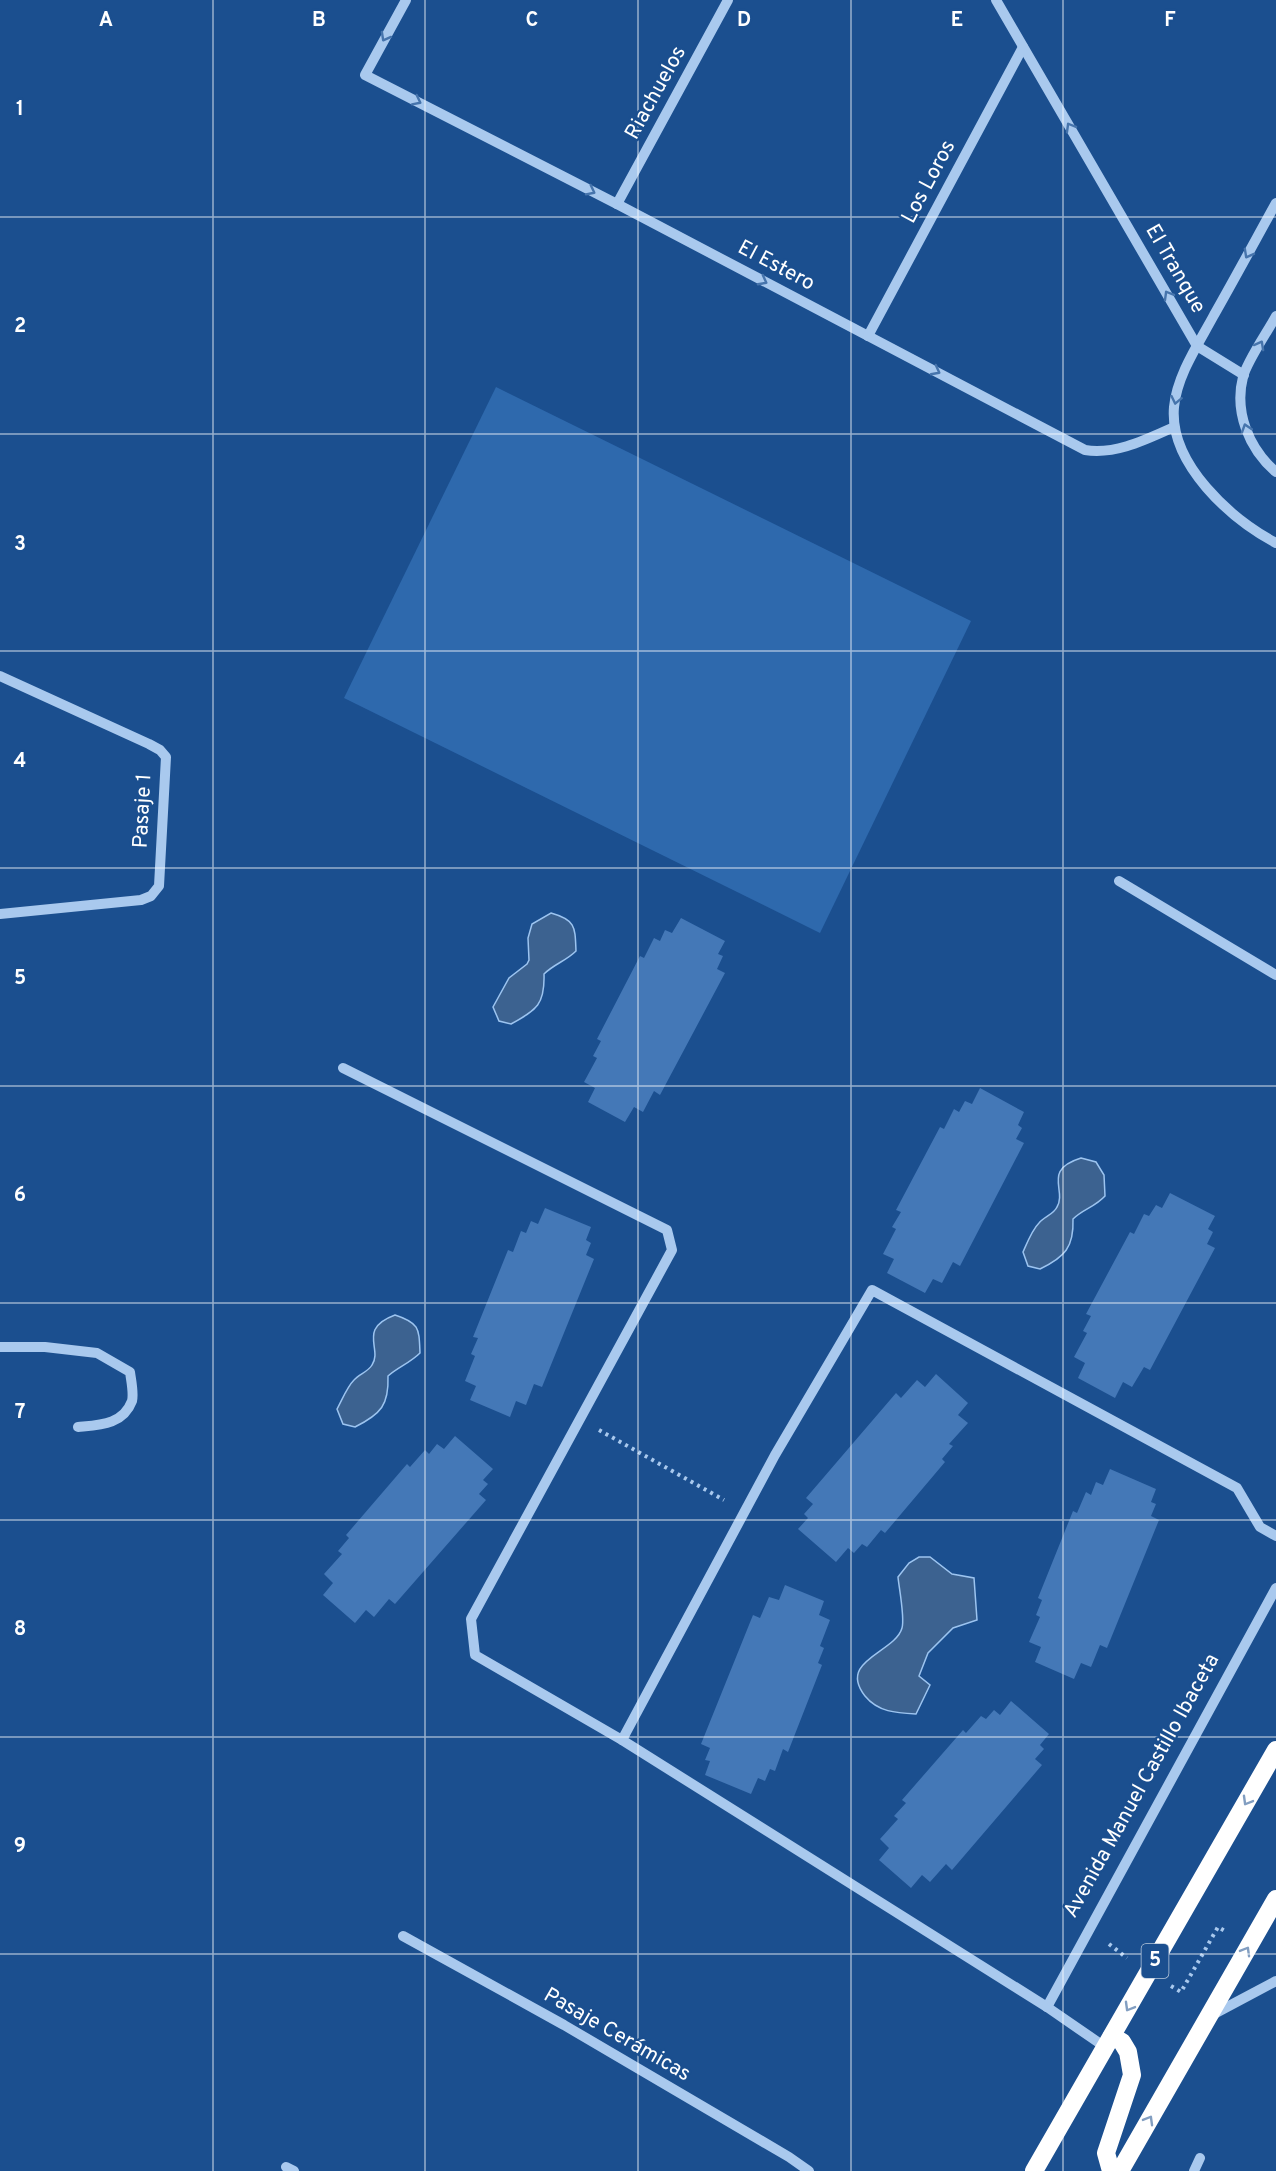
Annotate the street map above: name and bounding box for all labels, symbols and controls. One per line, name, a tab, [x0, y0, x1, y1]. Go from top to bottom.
text: A	[99, 8, 113, 34]
text: B	[312, 8, 326, 34]
text: C	[526, 8, 538, 34]
text: D	[737, 8, 751, 34]
text: E	[951, 8, 963, 34]
text: F	[1164, 8, 1176, 34]
one-way arrow	[381, 31, 393, 42]
street label: Riachuelos	[619, 41, 693, 145]
one-way arrow	[411, 94, 422, 106]
text: 1	[16, 97, 24, 123]
one-way arrow	[1066, 123, 1077, 133]
street label: Los Loros	[896, 136, 962, 228]
one-way arrow	[584, 183, 595, 195]
street label: El Tranque	[1139, 220, 1211, 318]
street label: El Estero	[733, 234, 819, 298]
one-way arrow	[1244, 248, 1255, 259]
one-way arrow	[757, 274, 768, 285]
one-way arrow	[1164, 291, 1175, 301]
text: 2	[14, 314, 26, 340]
one-way arrow	[1253, 341, 1264, 352]
one-way arrow	[930, 364, 941, 376]
one-way arrow	[1170, 395, 1183, 405]
one-way arrow	[1241, 423, 1254, 434]
text: 3	[14, 532, 26, 558]
text: 4	[14, 749, 26, 775]
street label: Pasaje 1	[128, 773, 158, 849]
text: 5	[14, 966, 26, 992]
text: 6	[14, 1183, 26, 1209]
text: 7	[15, 1400, 25, 1426]
text: 8	[14, 1617, 26, 1643]
street label: Avenida Manuel Castillo Ibaceta	[1058, 1649, 1226, 1923]
one-way arrow	[1243, 1795, 1254, 1805]
text: 9	[14, 1834, 26, 1860]
road number: 5	[1142, 1944, 1168, 1978]
one-way arrow	[1239, 1947, 1250, 1957]
street label: Pasaje Cerámicas	[539, 1982, 695, 2088]
one-way arrow	[1125, 2001, 1136, 2011]
one-way arrow	[1142, 2116, 1153, 2126]

